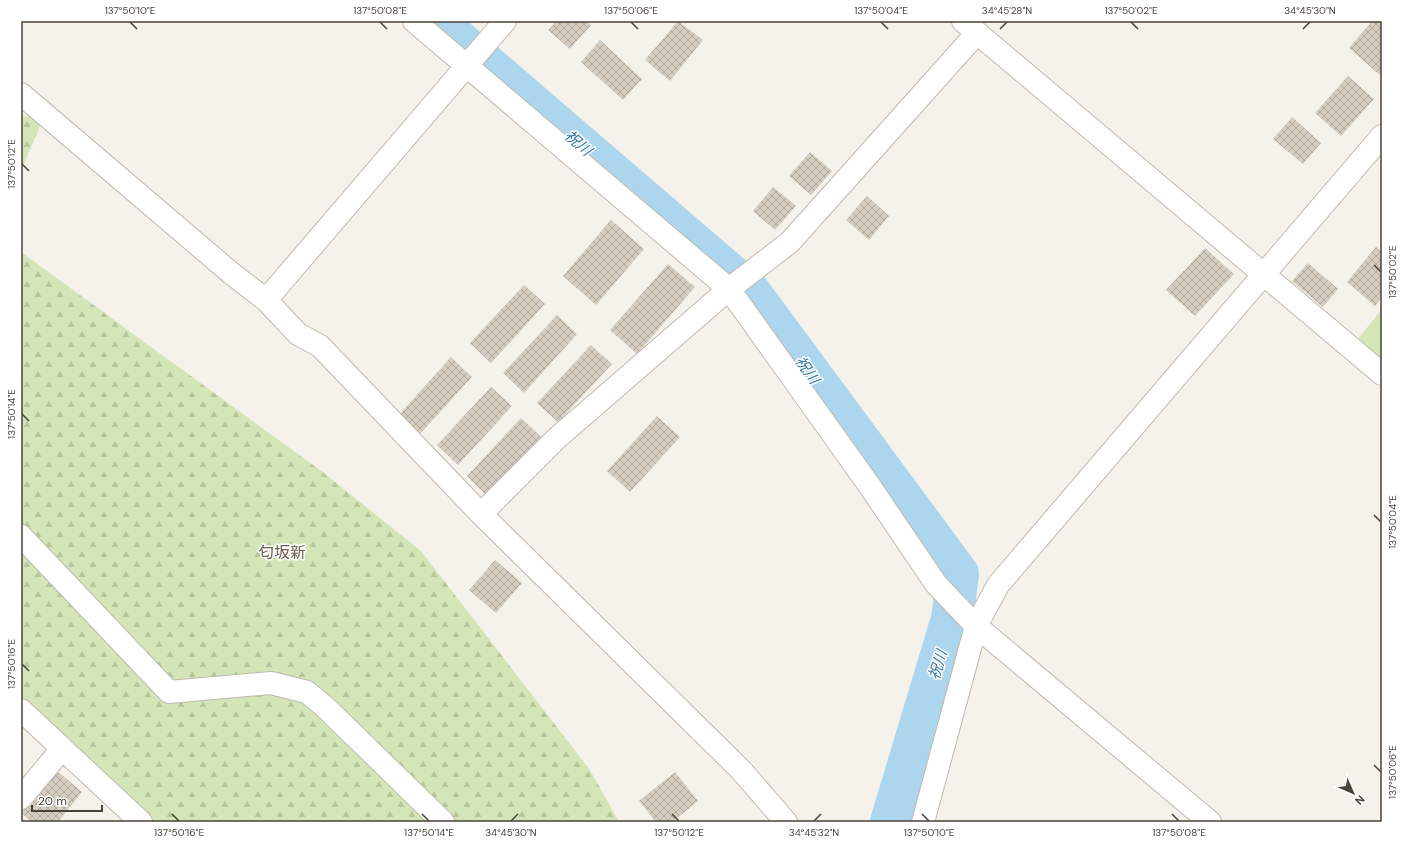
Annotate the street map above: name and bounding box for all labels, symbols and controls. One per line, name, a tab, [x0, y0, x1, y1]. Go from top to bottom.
text: 137°50'10"E	[105, 4, 156, 17]
text: 137°50'08"E	[353, 4, 407, 17]
text: 137°50'06"E	[604, 4, 658, 17]
text: 137°50'04"E	[854, 4, 908, 17]
text: 34°45'28"N	[982, 4, 1032, 17]
text: 137°50'02"E	[1104, 4, 1158, 17]
text: 34°45'30"N	[1284, 4, 1336, 17]
water label: 祝川	[560, 126, 597, 162]
text: 137°50'12"E	[5, 139, 18, 189]
text: 137°50'02"E	[1386, 245, 1399, 299]
water label: 祝川	[790, 352, 825, 390]
text: 137°50'14"E	[5, 389, 18, 439]
text: 137°50'04"E	[1386, 495, 1399, 549]
district label: 匂坂新	[258, 542, 306, 563]
text: 137°50'16"E	[5, 639, 18, 689]
water label: 祝川	[924, 646, 953, 682]
text: 137°50'06"E	[1386, 745, 1399, 799]
north arrow	[1333, 773, 1373, 813]
scale bar	[32, 787, 102, 813]
text: N	[1352, 792, 1368, 808]
text: 20 m	[38, 793, 67, 809]
text: 137°50'16"E	[154, 826, 204, 839]
text: 137°50'14"E	[404, 826, 454, 839]
text: 34°45'30"N	[485, 826, 537, 839]
text: 137°50'12"E	[654, 826, 704, 839]
text: 34°45'32"N	[789, 826, 839, 839]
text: 137°50'10"E	[904, 826, 955, 839]
text: 137°50'08"E	[1152, 826, 1206, 839]

